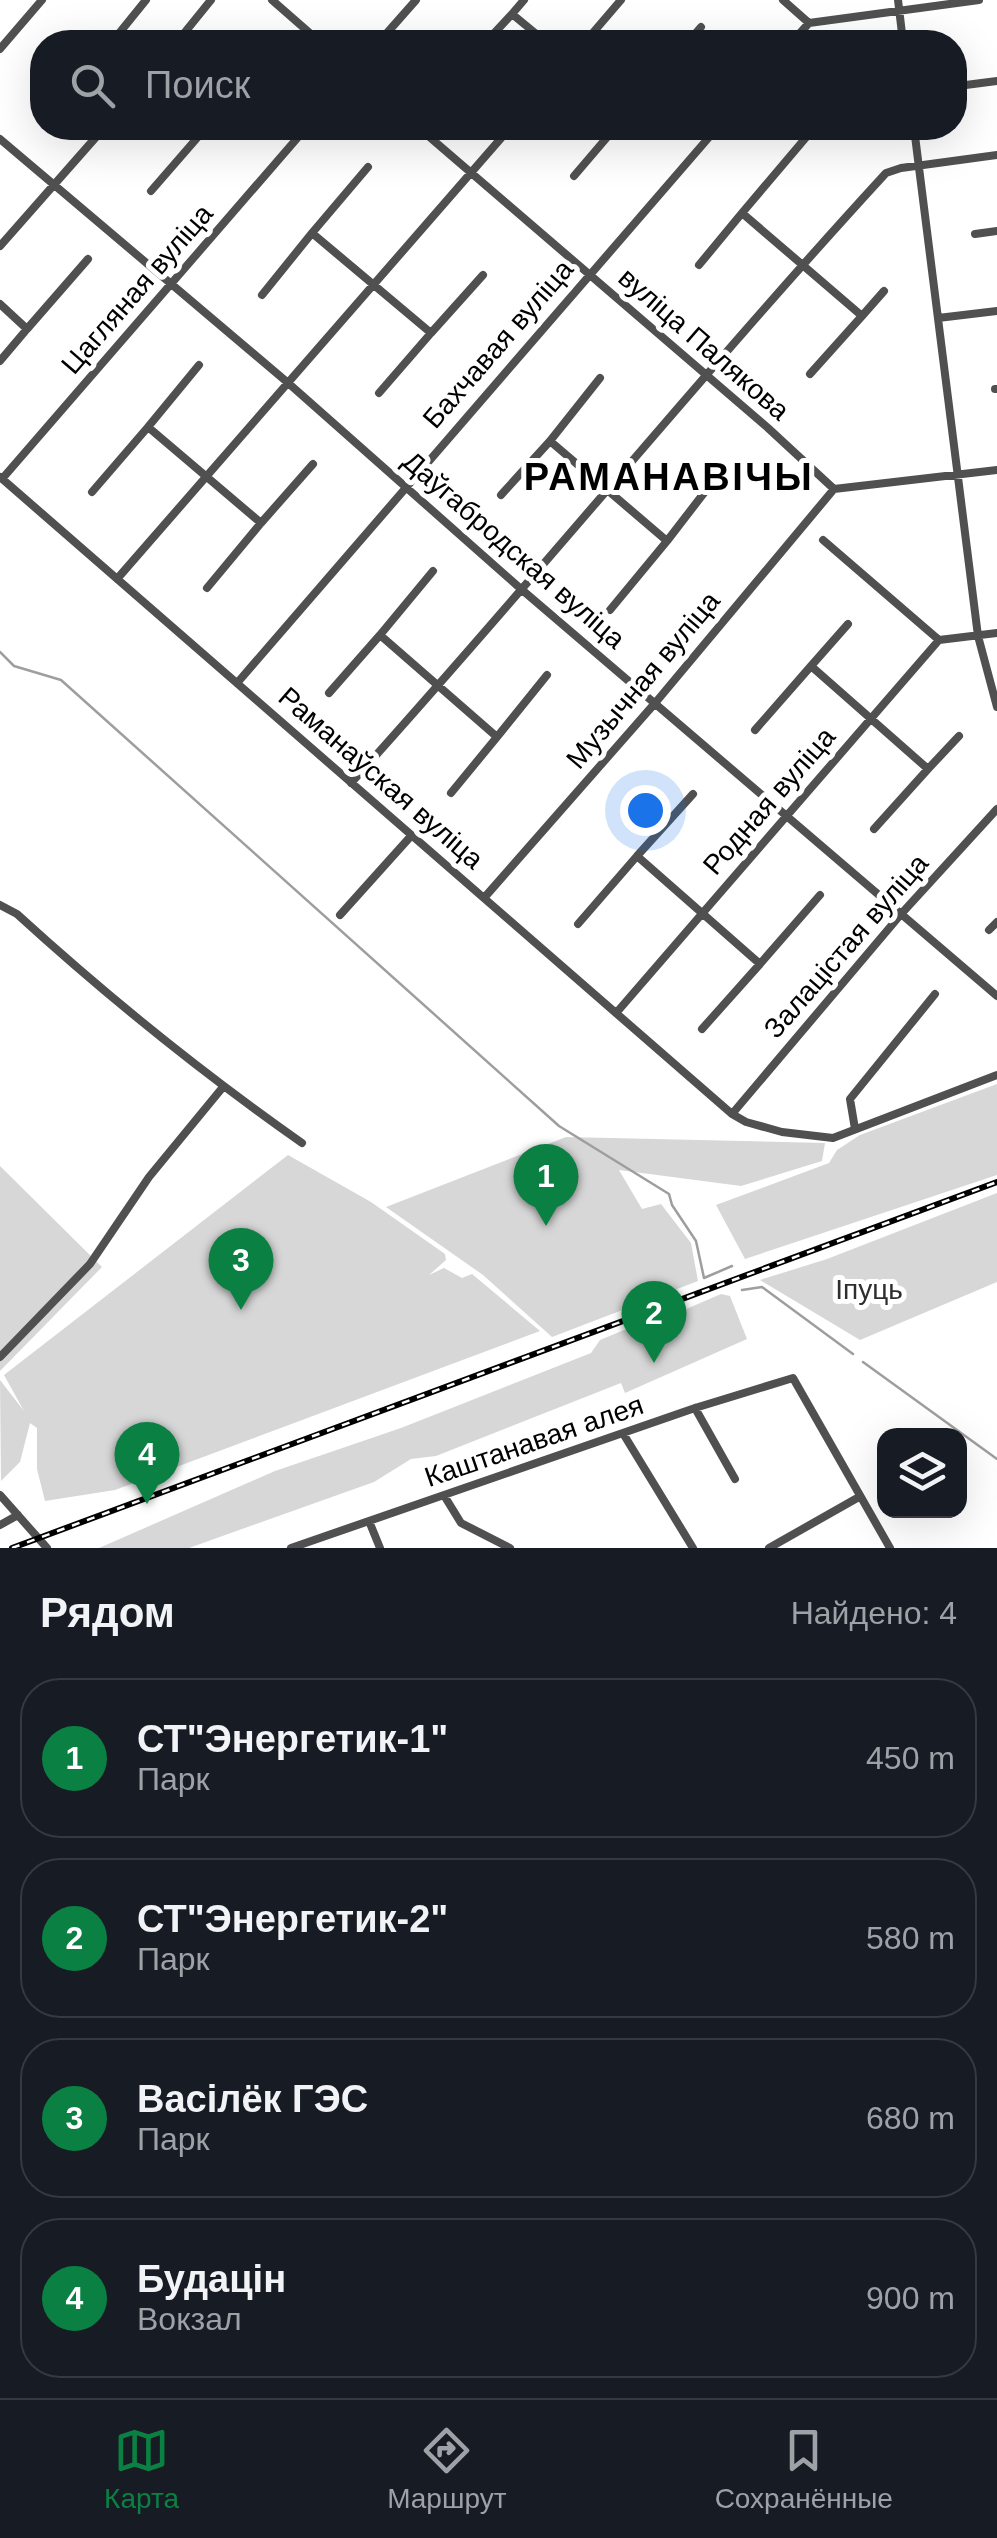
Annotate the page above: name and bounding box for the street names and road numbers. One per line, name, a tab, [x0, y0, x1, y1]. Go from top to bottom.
street label: Цагляная вуліца	[55, 198, 219, 380]
street label: Бахчавая вуліца	[417, 253, 580, 434]
street label: вуліца Палякова	[613, 262, 796, 427]
street label: Даўгабродская вуліца	[397, 445, 632, 655]
street label: Музычная вуліца	[560, 585, 726, 775]
street label: Раманаўская вуліца	[273, 681, 490, 875]
street label: Родная вуліца	[697, 721, 842, 881]
street label: Залацістая вуліца	[758, 847, 935, 1044]
street label: Каштанавая алея	[421, 1389, 647, 1493]

